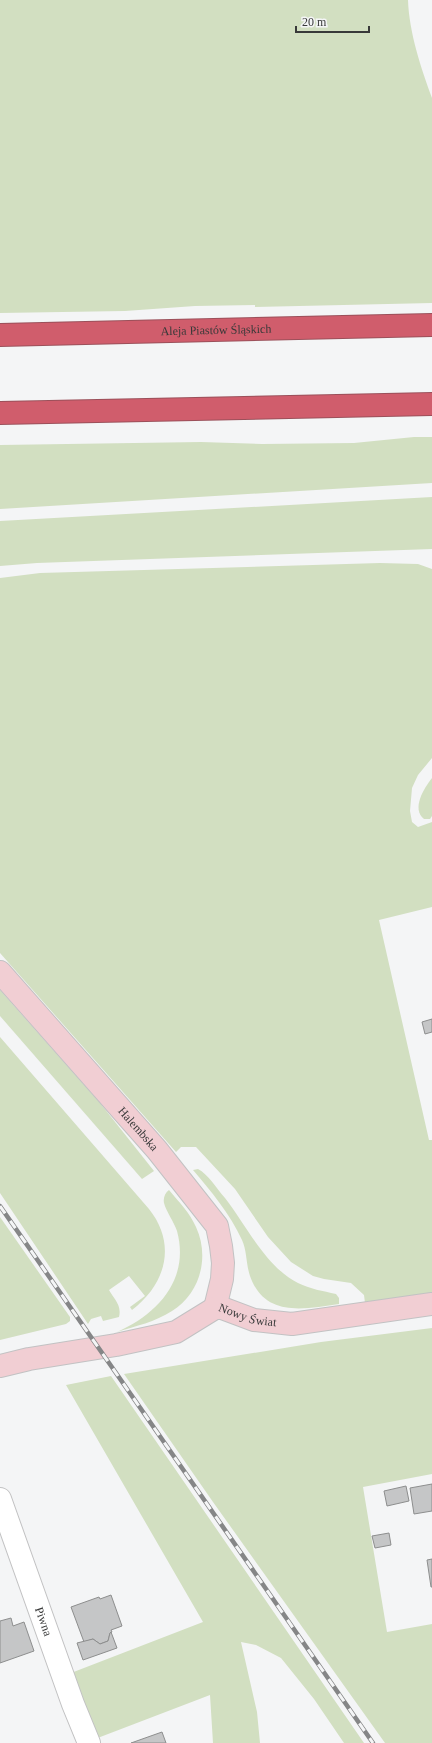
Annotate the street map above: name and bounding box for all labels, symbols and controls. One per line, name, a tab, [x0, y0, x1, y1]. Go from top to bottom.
scale bar	[296, 8, 369, 34]
text: 20 m	[302, 15, 327, 29]
street label: Aleja Piastów Śląskich	[160, 322, 271, 338]
street label: Halembska	[115, 1104, 162, 1154]
street label: Nowy Świat	[217, 1300, 278, 1329]
street label: Piwna	[32, 1605, 55, 1639]

